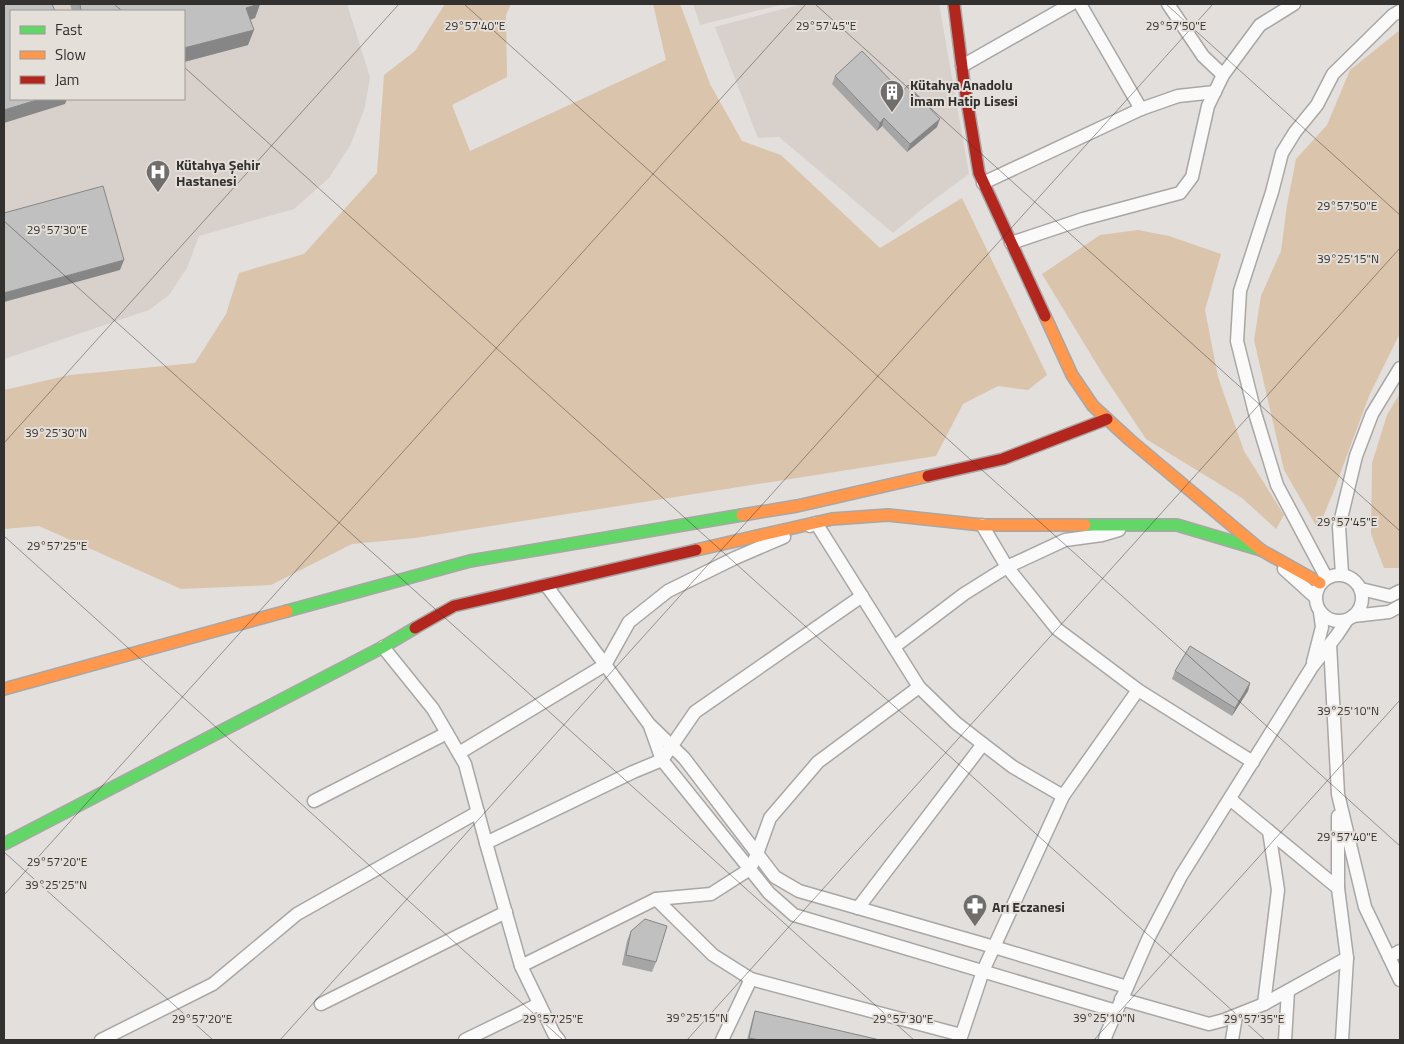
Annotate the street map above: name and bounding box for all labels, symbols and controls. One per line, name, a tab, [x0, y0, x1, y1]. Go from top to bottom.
legend	[10, 10, 185, 100]
text: 29°57'40"E	[445, 16, 506, 35]
text: 29°57'45"E	[796, 16, 857, 35]
text: 29°57'50"E	[1146, 16, 1207, 35]
text: Fast	[55, 18, 83, 41]
text: Slow	[55, 43, 86, 66]
text: Jam	[55, 68, 79, 91]
place label: Kütahya Anadolu İmam Hatip Lisesi	[910, 74, 1018, 111]
building icon: Kütahya Anadolu İmam Hatip Lisesi	[879, 79, 905, 113]
place label: Kütahya Şehir Hastanesi	[176, 154, 260, 191]
hospital icon: Kütahya Şehir Hastanesi	[145, 159, 171, 193]
text: 29°57'50"E	[1317, 196, 1378, 215]
text: 29°57'30"E	[27, 220, 88, 239]
text: 39°25'15"N	[1317, 249, 1379, 268]
text: 39°25'30"N	[25, 423, 87, 442]
text: 29°57'45"E	[1317, 512, 1378, 531]
text: 29°57'25"E	[27, 536, 88, 555]
text: 39°25'10"N	[1317, 701, 1379, 720]
text: 29°57'40"E	[1317, 827, 1378, 846]
text: 29°57'20"E	[27, 852, 88, 871]
text: 39°25'25"N	[25, 875, 87, 894]
pharmacy icon: Arı Eczanesi	[962, 893, 988, 927]
place label: Arı Eczanesi	[992, 896, 1065, 917]
text: 39°25'15"N	[666, 1008, 728, 1027]
text: 39°25'10"N	[1073, 1008, 1135, 1027]
text: 29°57'20"E	[172, 1009, 233, 1028]
text: 29°57'25"E	[523, 1009, 584, 1028]
text: 29°57'30"E	[873, 1009, 934, 1028]
text: 29°57'35"E	[1224, 1009, 1285, 1028]

